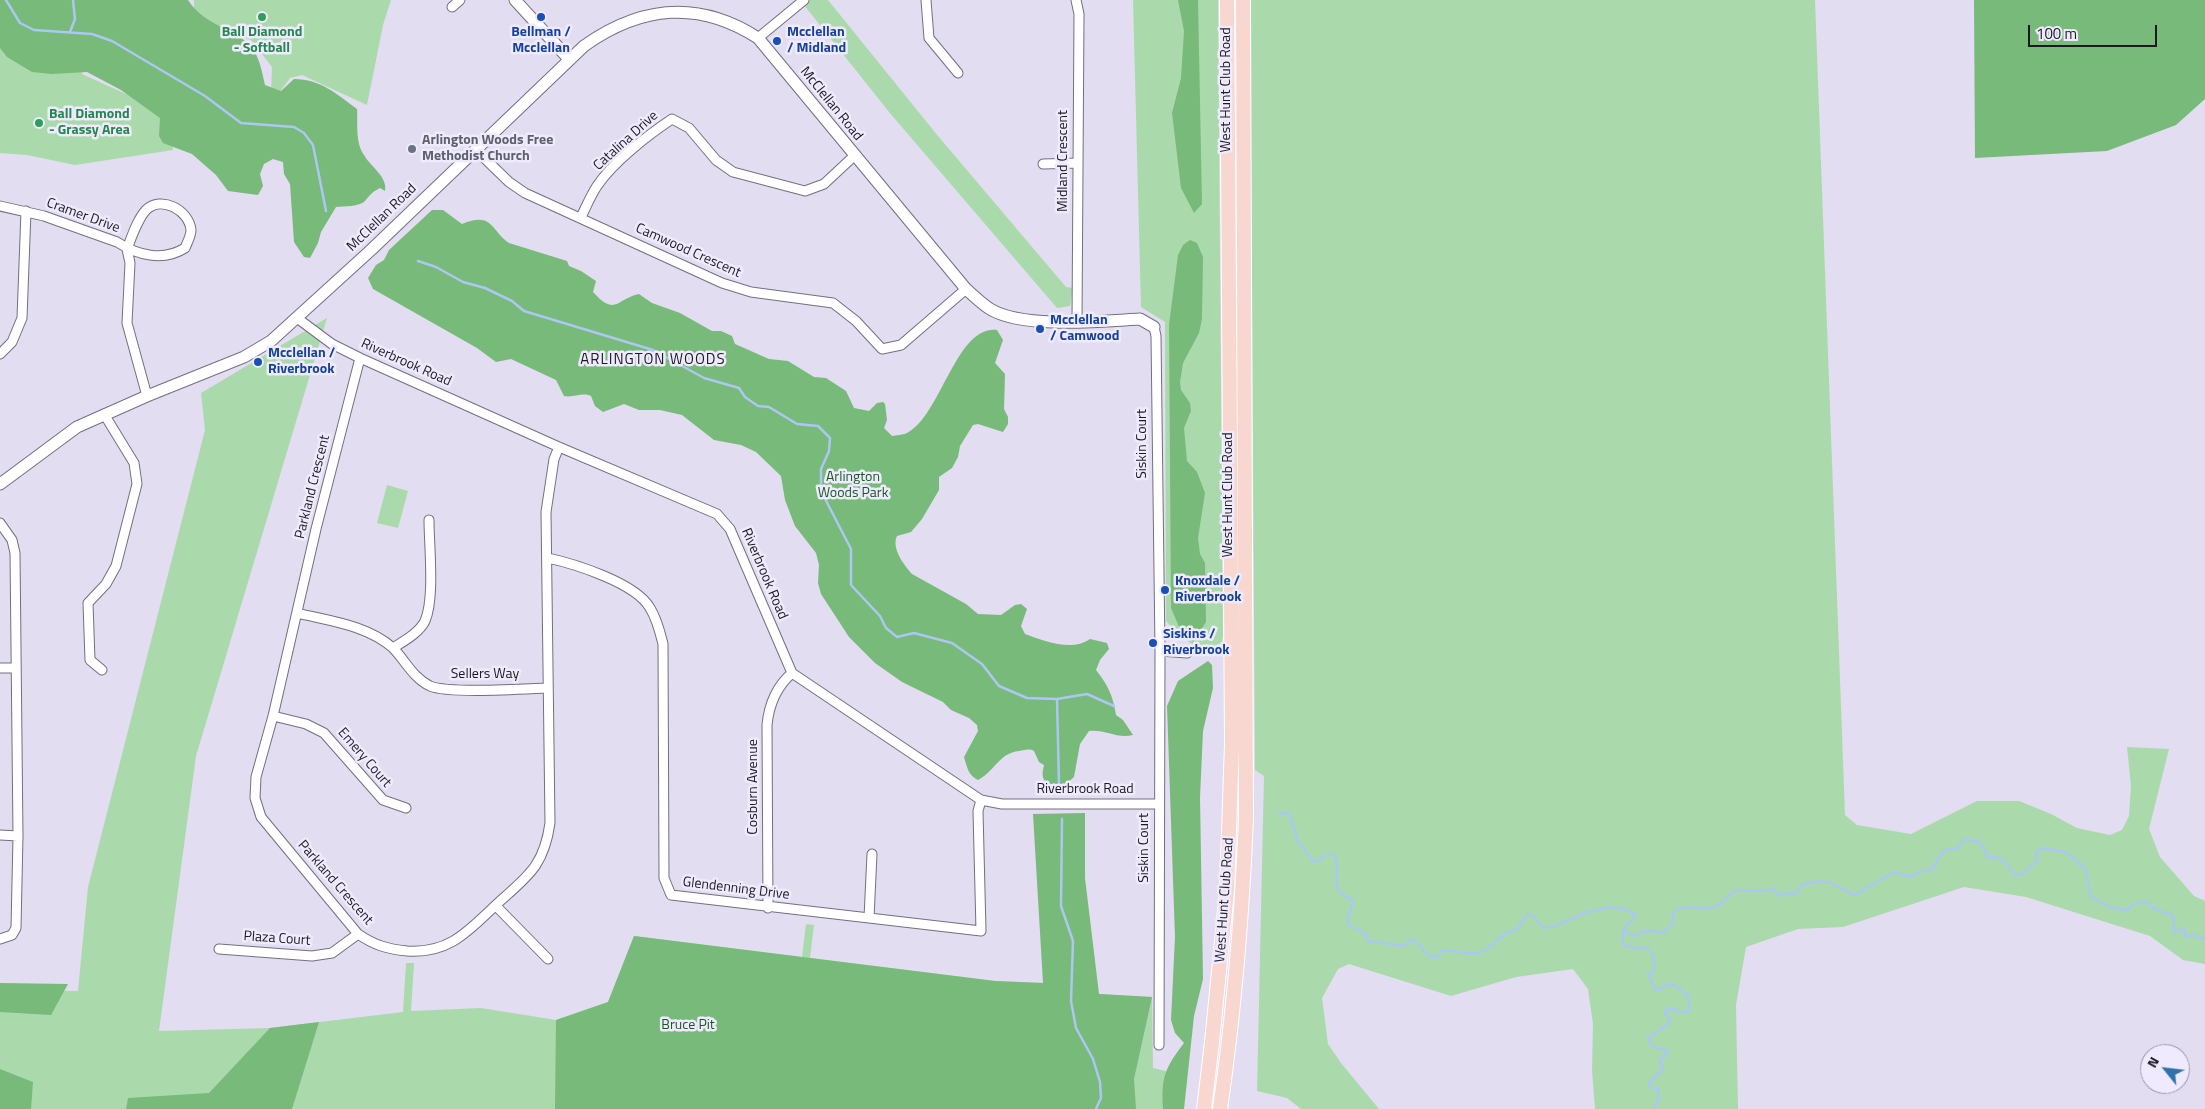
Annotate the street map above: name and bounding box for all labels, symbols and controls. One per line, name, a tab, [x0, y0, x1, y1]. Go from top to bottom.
marker: Ball Diamond - Softball	[256, 11, 268, 23]
marker: Bellman / Mcclellan	[535, 11, 547, 23]
scale bar	[2030, 15, 2159, 47]
text: 100 m	[2036, 22, 2077, 45]
place label: Ball Diamond - Softball	[222, 25, 302, 58]
place label: Bellman / Mcclellan	[511, 25, 571, 58]
place label: Mcclellan / Midland	[787, 25, 846, 58]
street label: West Hunt Club Road	[1219, 27, 1235, 153]
marker: Mcclellan / Midland	[771, 35, 783, 47]
street label: McClellan Road	[796, 64, 866, 144]
place label: Ball Diamond - Grassy Area	[49, 107, 130, 140]
street label: Catalina Drive	[590, 108, 662, 174]
street label: Midland Crescent	[1056, 110, 1072, 212]
marker: Ball Diamond - Grassy Area	[33, 117, 45, 129]
place label: Arlington Woods Free Methodist Church	[422, 133, 553, 166]
marker: Arlington Woods Free Methodist Church	[406, 143, 418, 155]
street label: McClellan Road	[344, 181, 420, 255]
street label: Cramer Drive	[44, 195, 122, 237]
street label: Camwood Crescent	[633, 220, 743, 282]
place label: Mcclellan / Camwood	[1050, 313, 1119, 346]
marker: Mcclellan / Camwood	[1034, 323, 1046, 335]
street label: Riverbrook Road	[358, 336, 454, 390]
place label: Mcclellan / Riverbrook	[268, 346, 335, 378]
district label: ARLINGTON WOODS	[578, 351, 728, 369]
marker: Mcclellan / Riverbrook	[252, 356, 264, 368]
street label: Siskin Court	[1135, 409, 1151, 479]
street label: West Hunt Club Road	[1221, 432, 1237, 558]
street label: Parkland Crescent	[292, 433, 334, 541]
park label: Arlington Woods Park	[818, 470, 888, 502]
street label: Riverbrook Road	[737, 526, 791, 622]
place label: Knoxdale / Riverbrook	[1175, 574, 1241, 606]
marker: Knoxdale / Riverbrook	[1159, 584, 1171, 596]
place label: Siskins / Riverbrook	[1163, 627, 1229, 660]
marker: Siskins / Riverbrook	[1147, 637, 1159, 649]
street label: Sellers Way	[451, 667, 519, 683]
street label: Emery Court	[334, 725, 394, 791]
street label: Cosburn Avenue	[746, 739, 762, 835]
street label: Riverbrook Road	[1036, 782, 1134, 798]
street label: Siskin Court	[1137, 813, 1153, 883]
street label: Parkland Crescent	[294, 837, 376, 929]
street label: West Hunt Club Road	[1212, 837, 1238, 963]
street label: Glendenning Drive	[682, 874, 790, 904]
street label: Plaza Court	[243, 928, 311, 950]
park label: Bruce Pit	[661, 1018, 715, 1034]
north arrow	[2140, 1044, 2190, 1094]
text: N	[2141, 1053, 2164, 1071]

